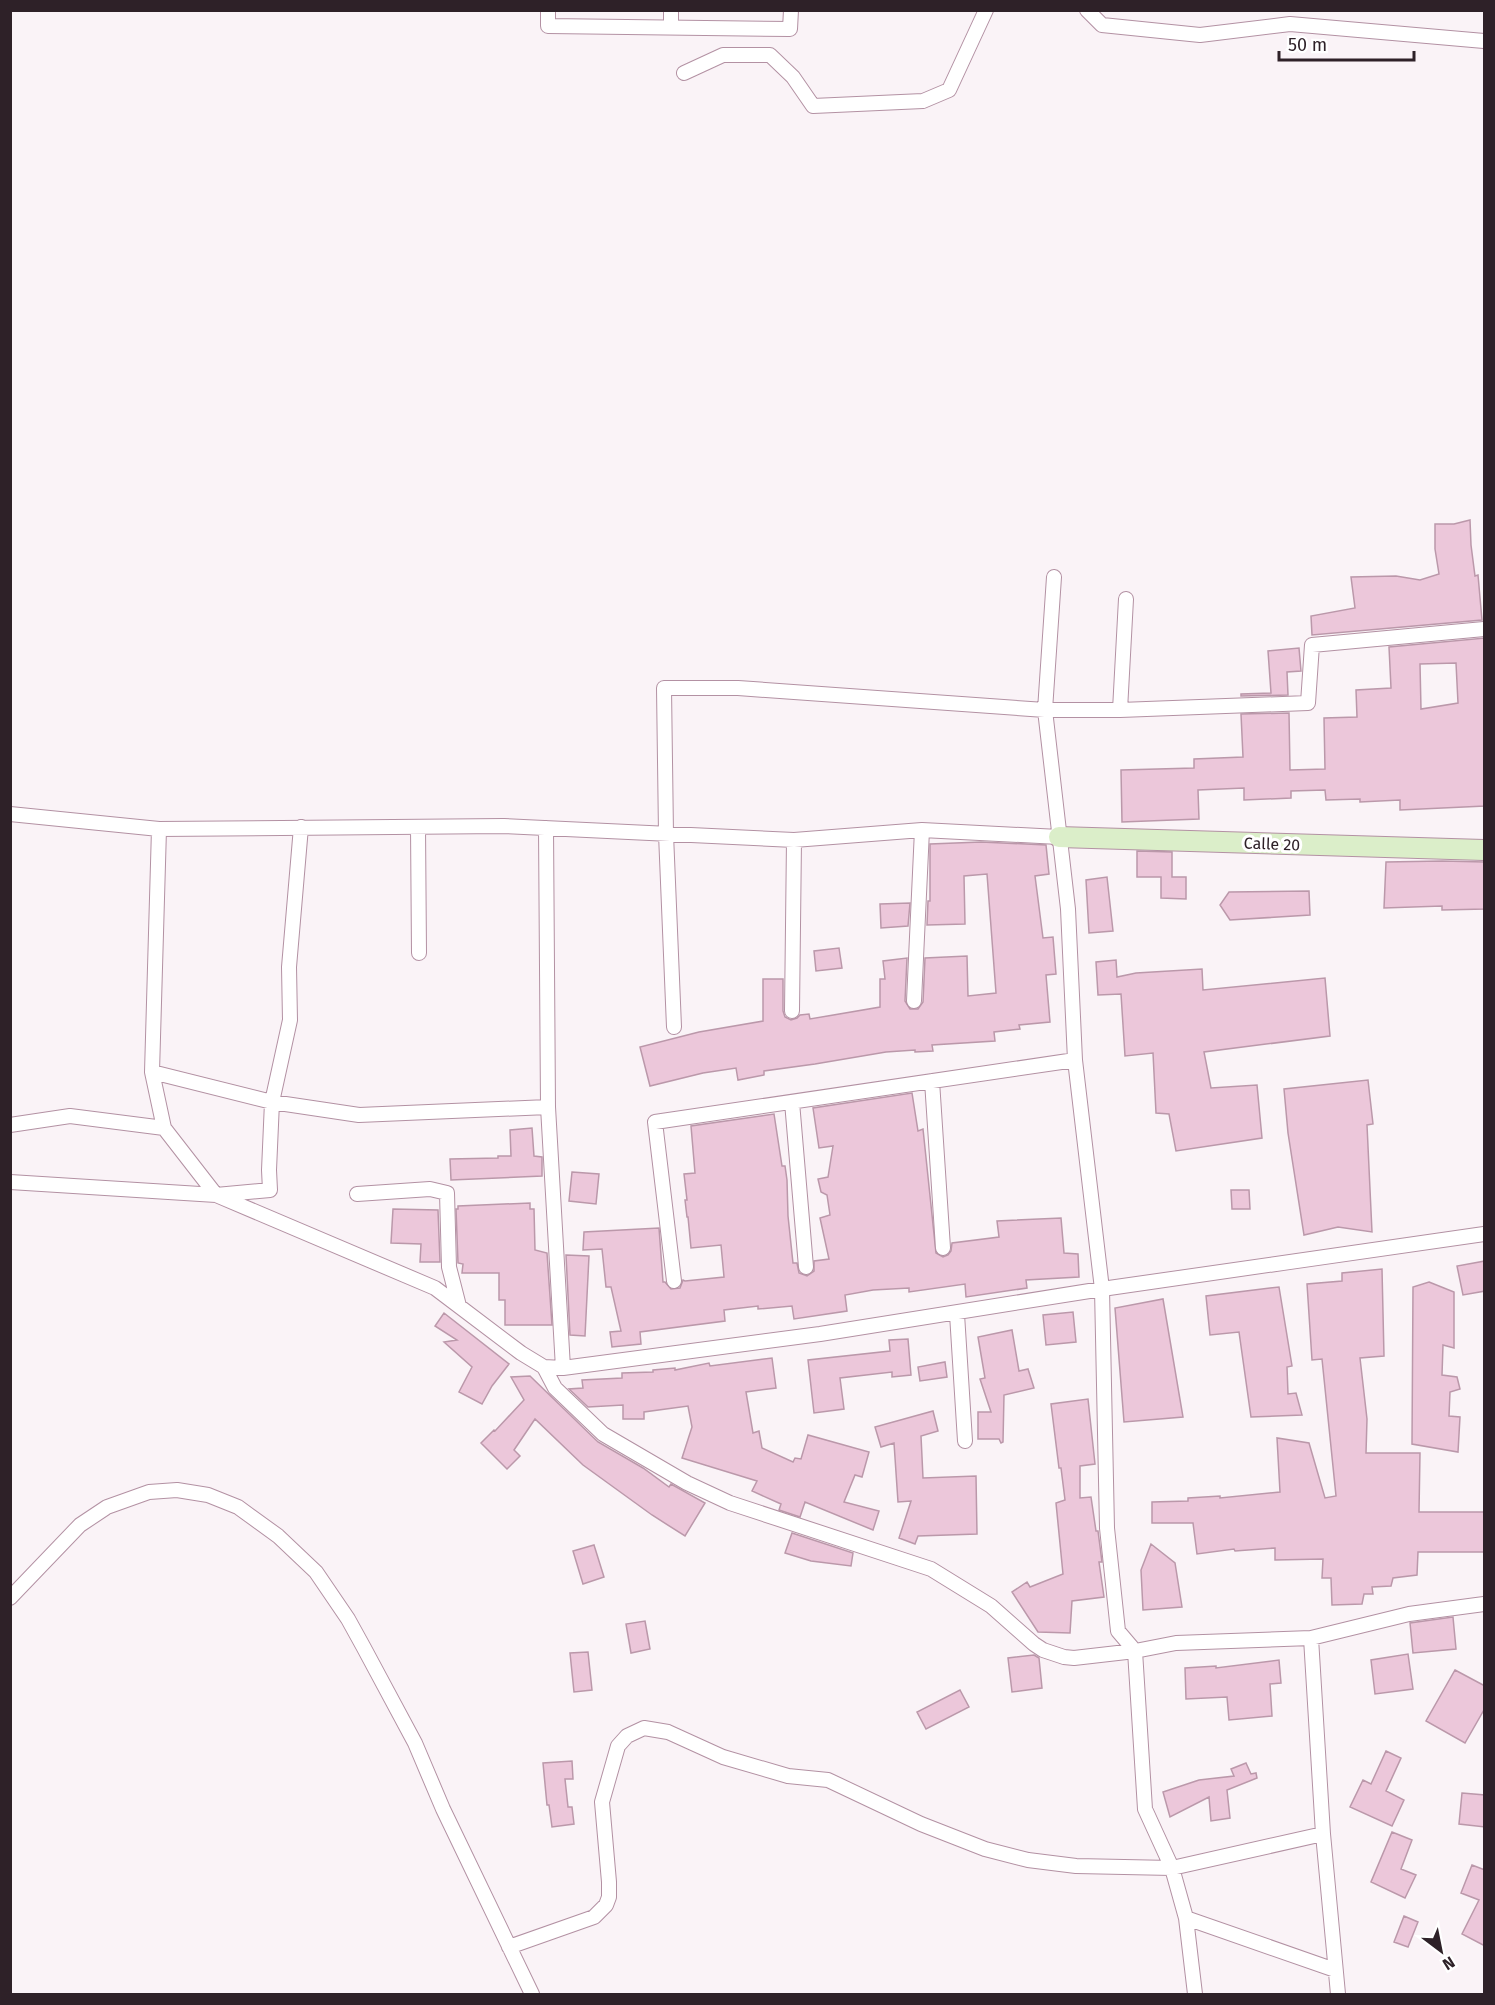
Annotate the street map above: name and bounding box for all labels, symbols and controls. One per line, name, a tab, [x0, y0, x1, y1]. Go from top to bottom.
scale bar	[1279, 24, 1414, 62]
text: 50 m	[1288, 34, 1327, 56]
street label: Calle 20	[1243, 834, 1301, 854]
north arrow	[1411, 1921, 1471, 1981]
text: N	[1439, 1952, 1458, 1974]

